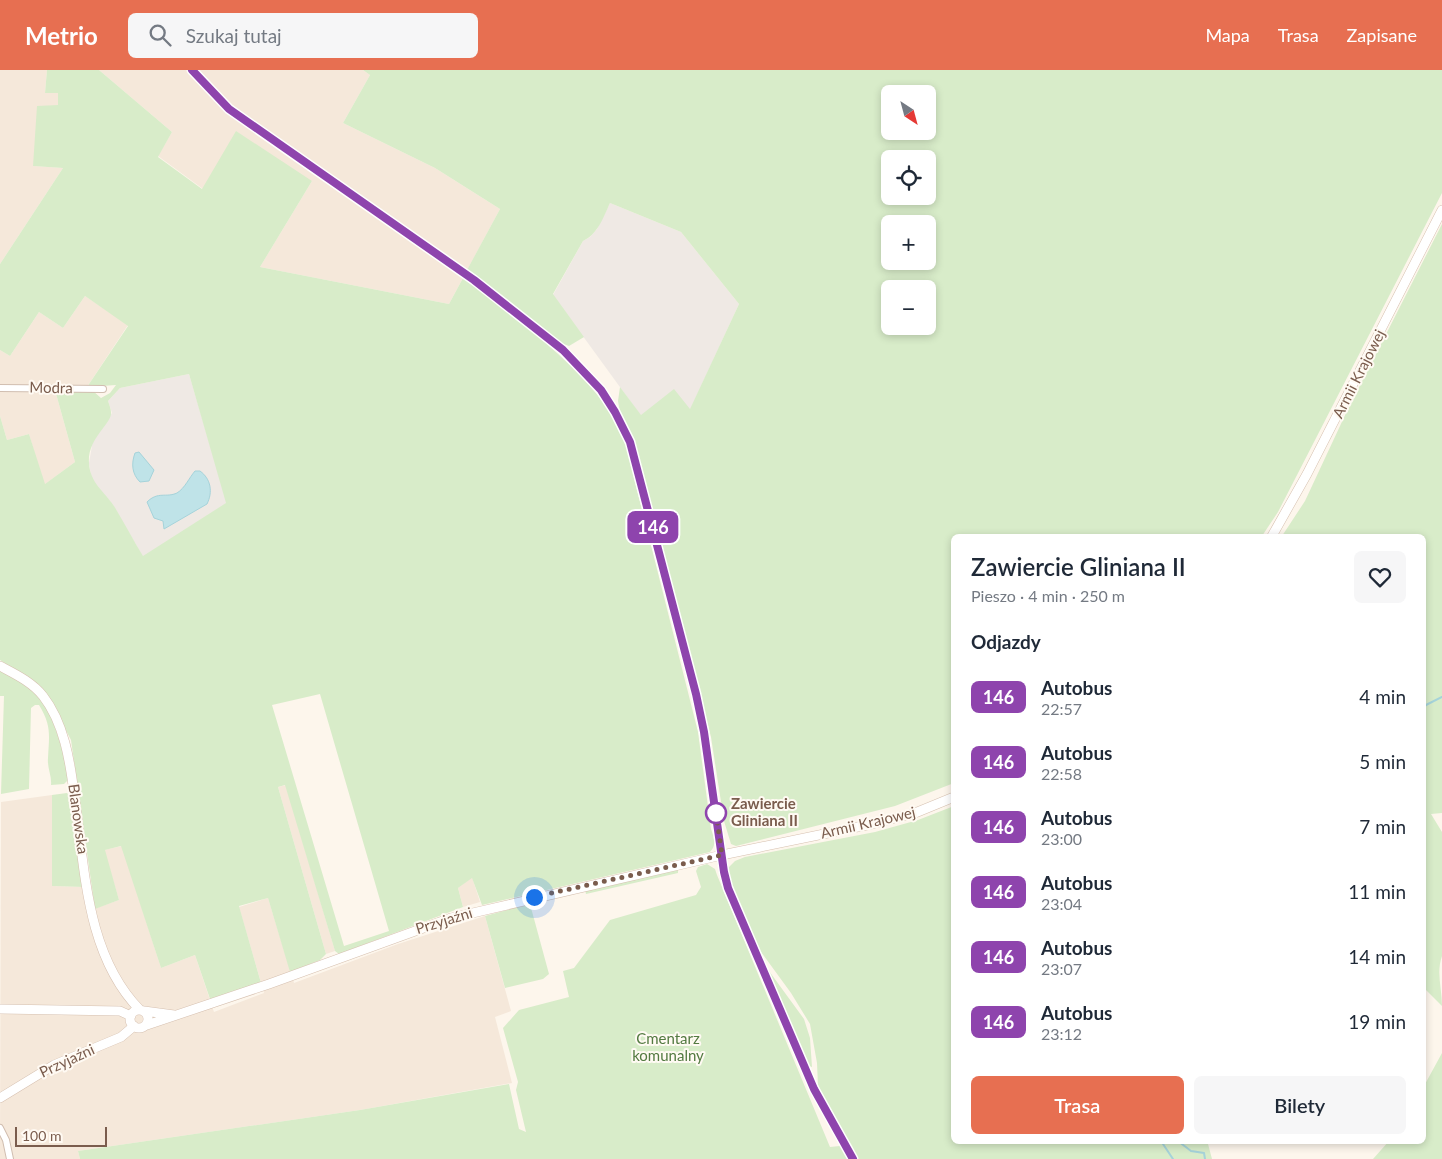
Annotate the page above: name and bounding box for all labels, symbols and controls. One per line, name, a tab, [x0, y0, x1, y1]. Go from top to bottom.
search box	[128, 13, 478, 58]
text: Metrio	[25, 21, 98, 50]
icon: search	[146, 21, 174, 49]
text: Szukaj tutaj	[186, 24, 282, 47]
text: Mapa	[1205, 24, 1250, 46]
text: Trasa	[1278, 24, 1319, 46]
text: Zapisane	[1347, 24, 1417, 46]
north arrow	[881, 85, 936, 140]
map controls	[881, 85, 936, 335]
button: locate	[881, 150, 936, 205]
button: +	[881, 215, 936, 270]
button: −	[881, 280, 936, 335]
street label: Armii Krajowej	[1328, 326, 1388, 421]
street label: Modra	[29, 378, 73, 396]
line badge: 146	[624, 511, 682, 543]
text: 146	[637, 516, 669, 538]
button: heart	[1354, 551, 1406, 603]
text: Zawiercie Gliniana II	[971, 552, 1186, 581]
text: Pieszo · 4 min · 250 m	[971, 586, 1125, 605]
text: Odjazdy	[971, 630, 1041, 653]
text: Autobus	[1041, 676, 1112, 699]
text: 4 min	[1359, 685, 1406, 708]
text: 146	[983, 686, 1014, 708]
text: 22:57	[1041, 699, 1082, 718]
text: Autobus	[1041, 741, 1112, 764]
text: 5 min	[1359, 750, 1406, 773]
text: 146	[983, 751, 1014, 773]
text: 22:58	[1041, 764, 1082, 783]
street label: Blanowska	[65, 783, 93, 855]
place label: Zawiercie Gliniana II	[731, 794, 798, 829]
marker: Zawiercie Gliniana II	[705, 802, 727, 824]
street label: Armii Krajowej	[819, 802, 917, 842]
text: Autobus	[1041, 806, 1112, 829]
text: 7 min	[1359, 815, 1406, 838]
text: 146	[983, 816, 1014, 838]
text: 23:00	[1041, 829, 1082, 848]
text: Autobus	[1041, 871, 1112, 894]
text: 11 min	[1348, 880, 1406, 903]
text: 146	[983, 881, 1014, 903]
your location	[522, 885, 547, 910]
text: 23:04	[1041, 894, 1082, 913]
street label: Przyjaźni	[413, 903, 474, 937]
text: Autobus	[1041, 936, 1112, 959]
text: 14 min	[1348, 945, 1406, 968]
text: 146	[983, 946, 1014, 968]
text: 23:07	[1041, 959, 1082, 978]
text: Autobus	[1041, 1001, 1112, 1024]
text: 19 min	[1348, 1010, 1406, 1033]
text: 146	[983, 1011, 1014, 1033]
text: 23:12	[1041, 1024, 1082, 1043]
park label: Cmentarz komunalny	[632, 1029, 704, 1064]
street label: Przyjaźni	[36, 1040, 97, 1081]
button: Trasa	[971, 1076, 1184, 1134]
button: Bilety	[1194, 1076, 1406, 1134]
scale bar	[15, 1124, 108, 1147]
text: 100 m	[22, 1127, 61, 1144]

